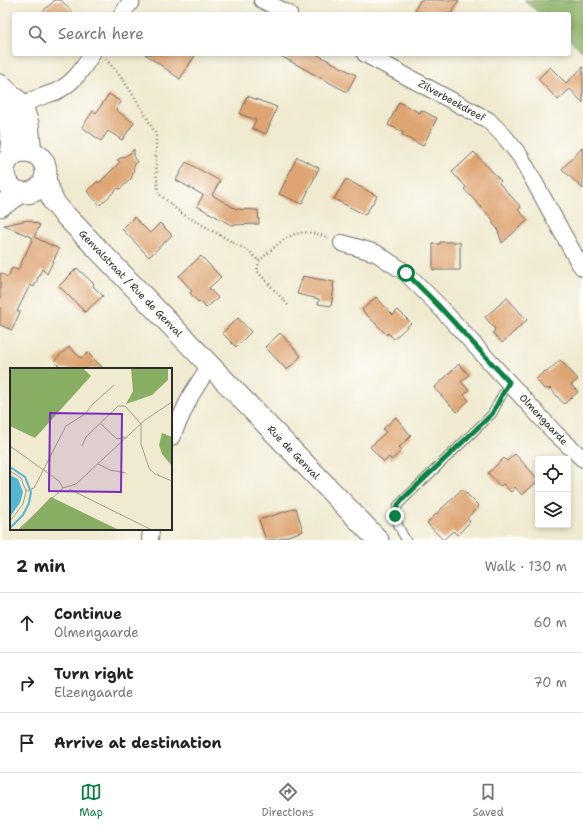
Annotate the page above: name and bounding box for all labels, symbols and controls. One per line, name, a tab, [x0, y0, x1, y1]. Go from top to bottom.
search box	[12, 12, 571, 56]
icon: search	[26, 23, 48, 45]
text: Search here	[58, 24, 144, 44]
street label: Zilverbeekdreef	[416, 77, 488, 124]
street label: Genvalstraat / Rue de Genval	[76, 227, 185, 340]
route start	[397, 264, 415, 282]
inset map	[10, 368, 172, 530]
street label: Olmengaarde	[517, 391, 571, 448]
street label: Rue de Genval	[265, 423, 323, 482]
map controls	[535, 456, 571, 528]
button: locate	[535, 456, 571, 492]
button: layers	[535, 492, 571, 528]
route end	[386, 507, 404, 525]
text: 2 min	[16, 555, 66, 577]
text: Walk · 130 m	[485, 558, 567, 575]
text: Continue	[54, 604, 122, 624]
icon: ahead	[16, 612, 38, 634]
text: 60 m	[534, 614, 567, 631]
text: Olmengaarde	[54, 624, 139, 641]
text: Turn right	[54, 664, 134, 684]
icon: right	[16, 672, 38, 694]
text: 70 m	[533, 674, 567, 691]
text: Elzengaarde	[54, 684, 133, 701]
icon: arrive	[16, 732, 38, 754]
text: Arrive at destination	[54, 733, 222, 753]
tab: Map	[79, 781, 103, 820]
tab: Directions	[261, 781, 314, 820]
tab: Saved	[472, 781, 504, 820]

